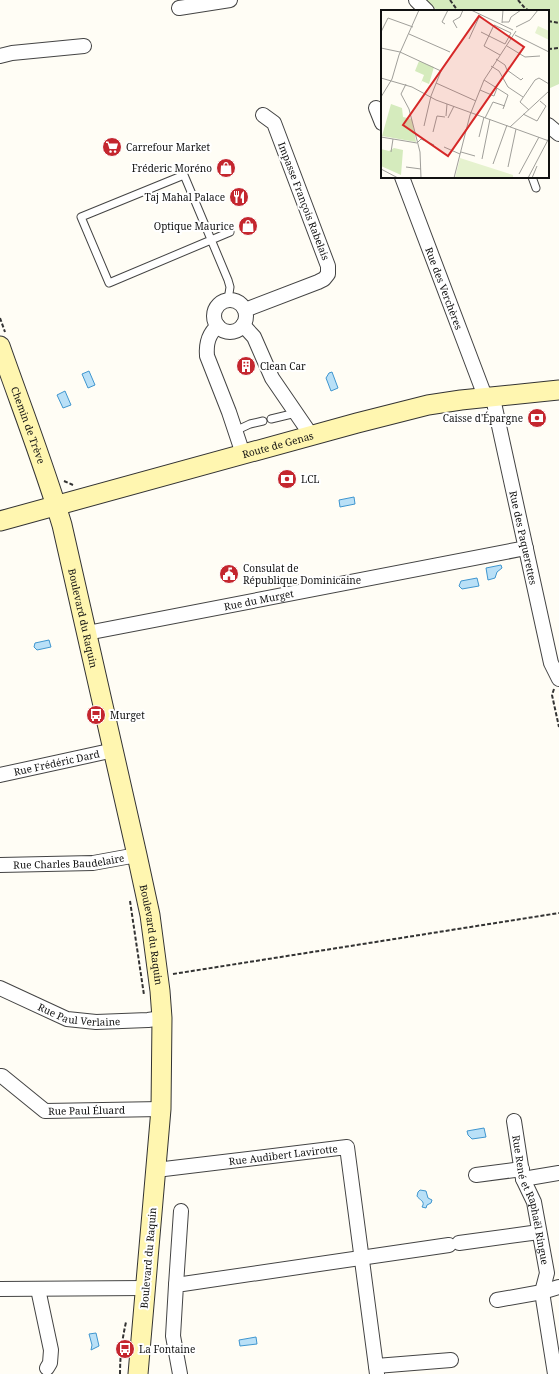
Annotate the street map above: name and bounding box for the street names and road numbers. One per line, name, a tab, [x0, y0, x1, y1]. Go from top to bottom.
street label: Impasse François Rabelais	[275, 140, 333, 263]
street label: Rue des Verchères	[422, 245, 466, 332]
street label: Chemin de Trève	[8, 385, 49, 466]
street label: Route de Genas	[240, 428, 315, 461]
street label: Rue des Paquerettes	[506, 489, 541, 587]
street label: Boulevard du Raquin	[65, 567, 101, 670]
street label: Rue du Murget	[223, 586, 295, 613]
street label: Rue Frédéric Dard	[12, 746, 101, 779]
street label: Rue Charles Baudelaire	[13, 850, 125, 872]
street label: Boulevard du Raquin	[137, 883, 166, 986]
street label: Rue Paul Verlaine	[36, 1000, 121, 1029]
street label: Rue Paul Éluard	[48, 1103, 125, 1118]
street label: Rue René et Raphaël Ringue	[509, 1134, 552, 1266]
street label: Rue Audibert Lavirotte	[228, 1141, 338, 1168]
street label: Boulevard du Raquin	[137, 1206, 159, 1309]

